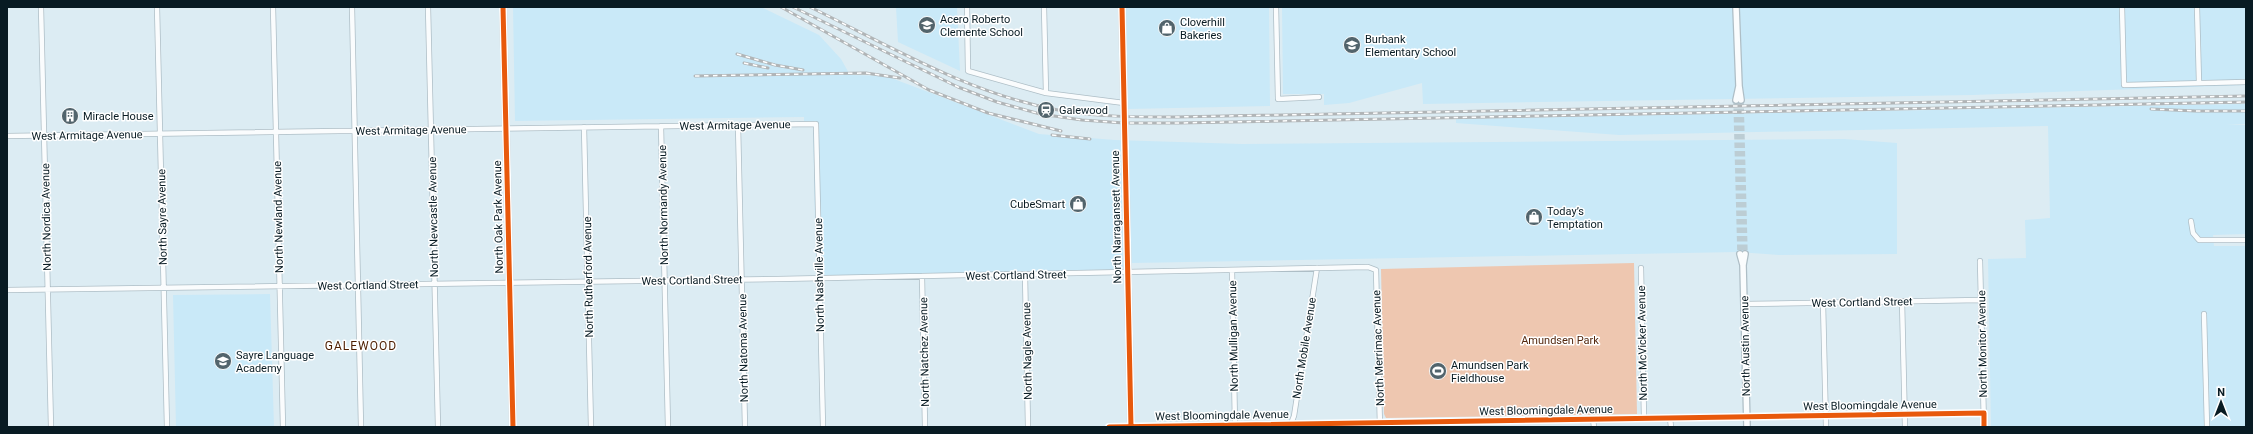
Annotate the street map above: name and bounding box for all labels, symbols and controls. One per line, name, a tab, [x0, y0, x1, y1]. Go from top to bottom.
place label: Acero Roberto Clemente School	[940, 13, 1023, 39]
school or university icon: Acero Roberto Clemente School	[917, 15, 937, 35]
place label: Cloverhill Bakeries	[1180, 16, 1225, 42]
shop icon: Cloverhill Bakeries	[1157, 18, 1177, 38]
place label: Burbank Elementary School	[1365, 33, 1456, 59]
school or university icon: Burbank Elementary School	[1342, 35, 1362, 55]
station icon: Galewood	[1036, 100, 1056, 120]
place label: Galewood	[1059, 104, 1108, 117]
building icon: Miracle House	[60, 106, 80, 126]
place label: Miracle House	[83, 110, 154, 123]
street label: West Armitage Avenue	[679, 118, 791, 133]
street label: West Armitage Avenue	[355, 123, 467, 138]
street label: West Armitage Avenue	[31, 128, 143, 143]
street label: North Normandy Avenue	[656, 145, 671, 265]
street label: North Narragansett Avenue	[1109, 150, 1124, 284]
street label: North Newcastle Avenue	[426, 156, 441, 277]
street label: North Oak Park Avenue	[491, 160, 506, 274]
street label: North Newland Avenue	[271, 161, 286, 273]
street label: North Nordica Avenue	[39, 163, 54, 271]
street label: North Sayre Avenue	[155, 169, 170, 265]
shop icon: CubeSmart	[1068, 194, 1088, 214]
place label: CubeSmart	[1010, 198, 1065, 211]
place label: Today’s Temptation	[1547, 205, 1603, 231]
shop icon: Today’s Temptation	[1524, 207, 1544, 227]
street label: North Rutherford Avenue	[581, 216, 596, 338]
street label: North Nashville Avenue	[812, 218, 827, 332]
street label: West Cortland Street	[965, 268, 1067, 283]
street label: West Cortland Street	[641, 273, 743, 288]
street label: West Cortland Street	[317, 278, 419, 293]
street label: North Mulligan Avenue	[1226, 280, 1241, 392]
street label: North McVicker Avenue	[1635, 285, 1650, 401]
street label: North Merrimac Avenue	[1370, 290, 1387, 406]
street label: North Monitor Avenue	[1975, 290, 1990, 398]
street label: North Natoma Avenue	[736, 294, 751, 402]
street label: West Cortland Street	[1811, 295, 1913, 310]
street label: North Mobile Avenue	[1290, 296, 1319, 400]
street label: North Austin Avenue	[1738, 296, 1753, 396]
street label: North Natchez Avenue	[917, 297, 932, 407]
street label: North Nagle Avenue	[1020, 302, 1035, 400]
park label: Amundsen Park	[1521, 334, 1599, 347]
district label: GALEWOOD	[325, 339, 397, 353]
place label: Sayre Language Academy	[236, 349, 314, 375]
school or university icon: Sayre Language Academy	[213, 351, 233, 371]
place label: Amundsen Park Fieldhouse	[1451, 359, 1529, 385]
sports icon: Amundsen Park Fieldhouse	[1428, 361, 1448, 381]
north arrow	[2201, 382, 2241, 422]
text: N	[2217, 386, 2225, 399]
street label: West Bloomingdale Avenue	[1803, 398, 1937, 413]
street label: West Bloomingdale Avenue	[1479, 403, 1613, 418]
street label: West Bloomingdale Avenue	[1155, 408, 1289, 423]

